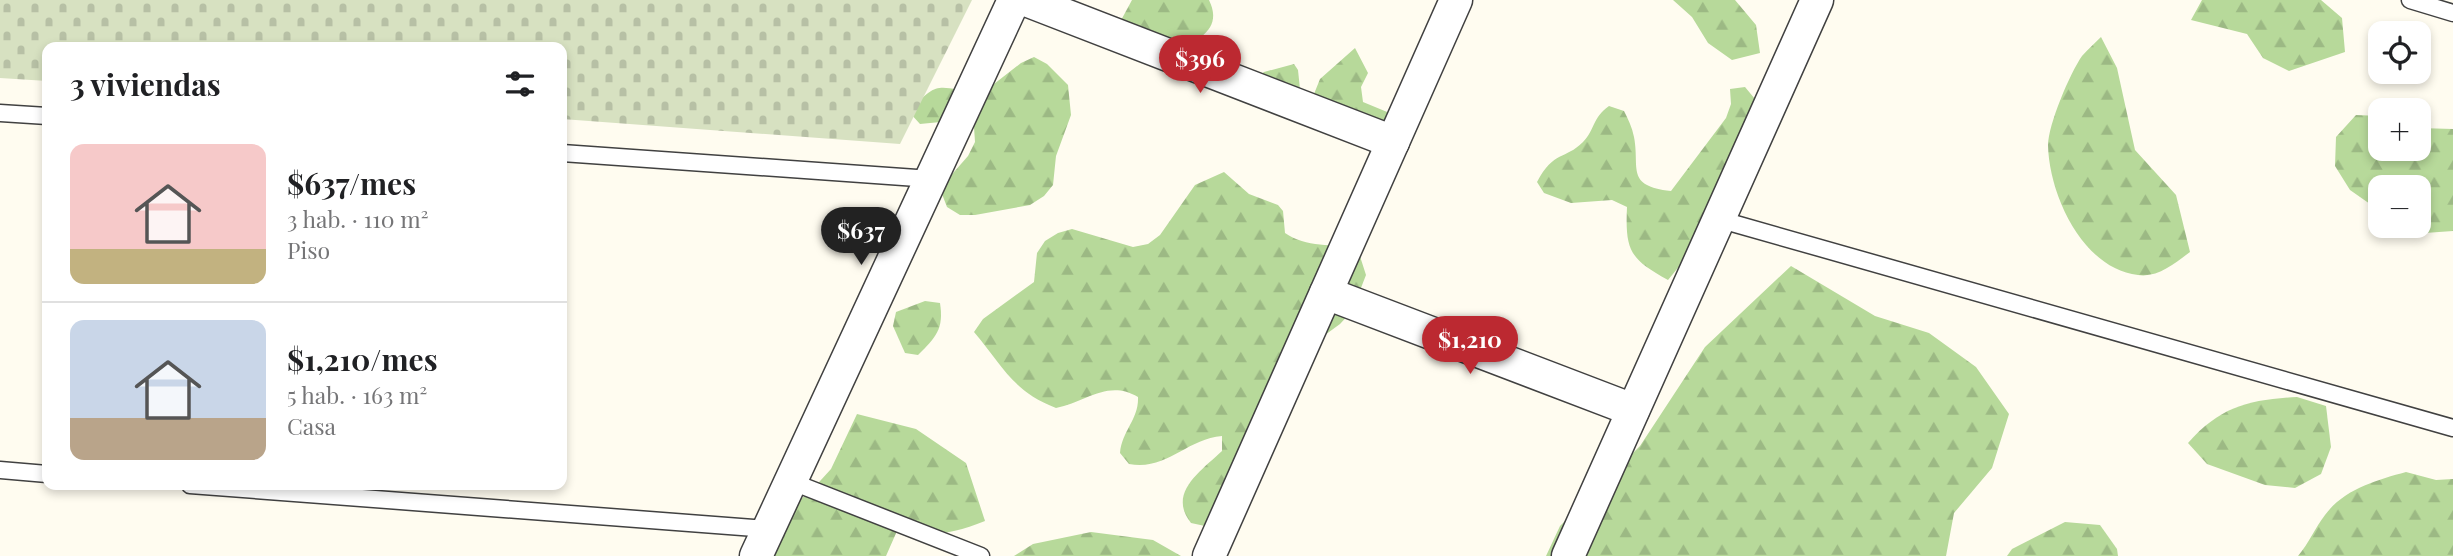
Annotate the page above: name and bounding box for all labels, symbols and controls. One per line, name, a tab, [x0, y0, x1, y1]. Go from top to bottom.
map controls	[2368, 21, 2431, 238]
button: locate	[2368, 21, 2431, 84]
pin: $396	[1159, 36, 1241, 95]
text: $396	[1175, 42, 1225, 73]
text: 3 viviendas	[70, 64, 221, 104]
icon: filters	[501, 65, 539, 103]
button: +	[2368, 98, 2431, 161]
text: $637/mes	[287, 163, 416, 203]
icon: home	[126, 172, 210, 256]
button: −	[2368, 175, 2431, 238]
text: 3 hab. · 110 m²	[287, 203, 428, 234]
pin: $637	[820, 208, 902, 267]
text: $637	[837, 214, 885, 245]
text: Piso	[287, 234, 330, 265]
pin: $1,210	[1413, 316, 1527, 376]
text: $1,210	[1438, 323, 1502, 354]
text: $1,210/mes	[287, 339, 438, 379]
icon: home	[126, 348, 210, 432]
text: 5 hab. · 163 m²	[287, 379, 427, 410]
text: Casa	[287, 410, 336, 441]

